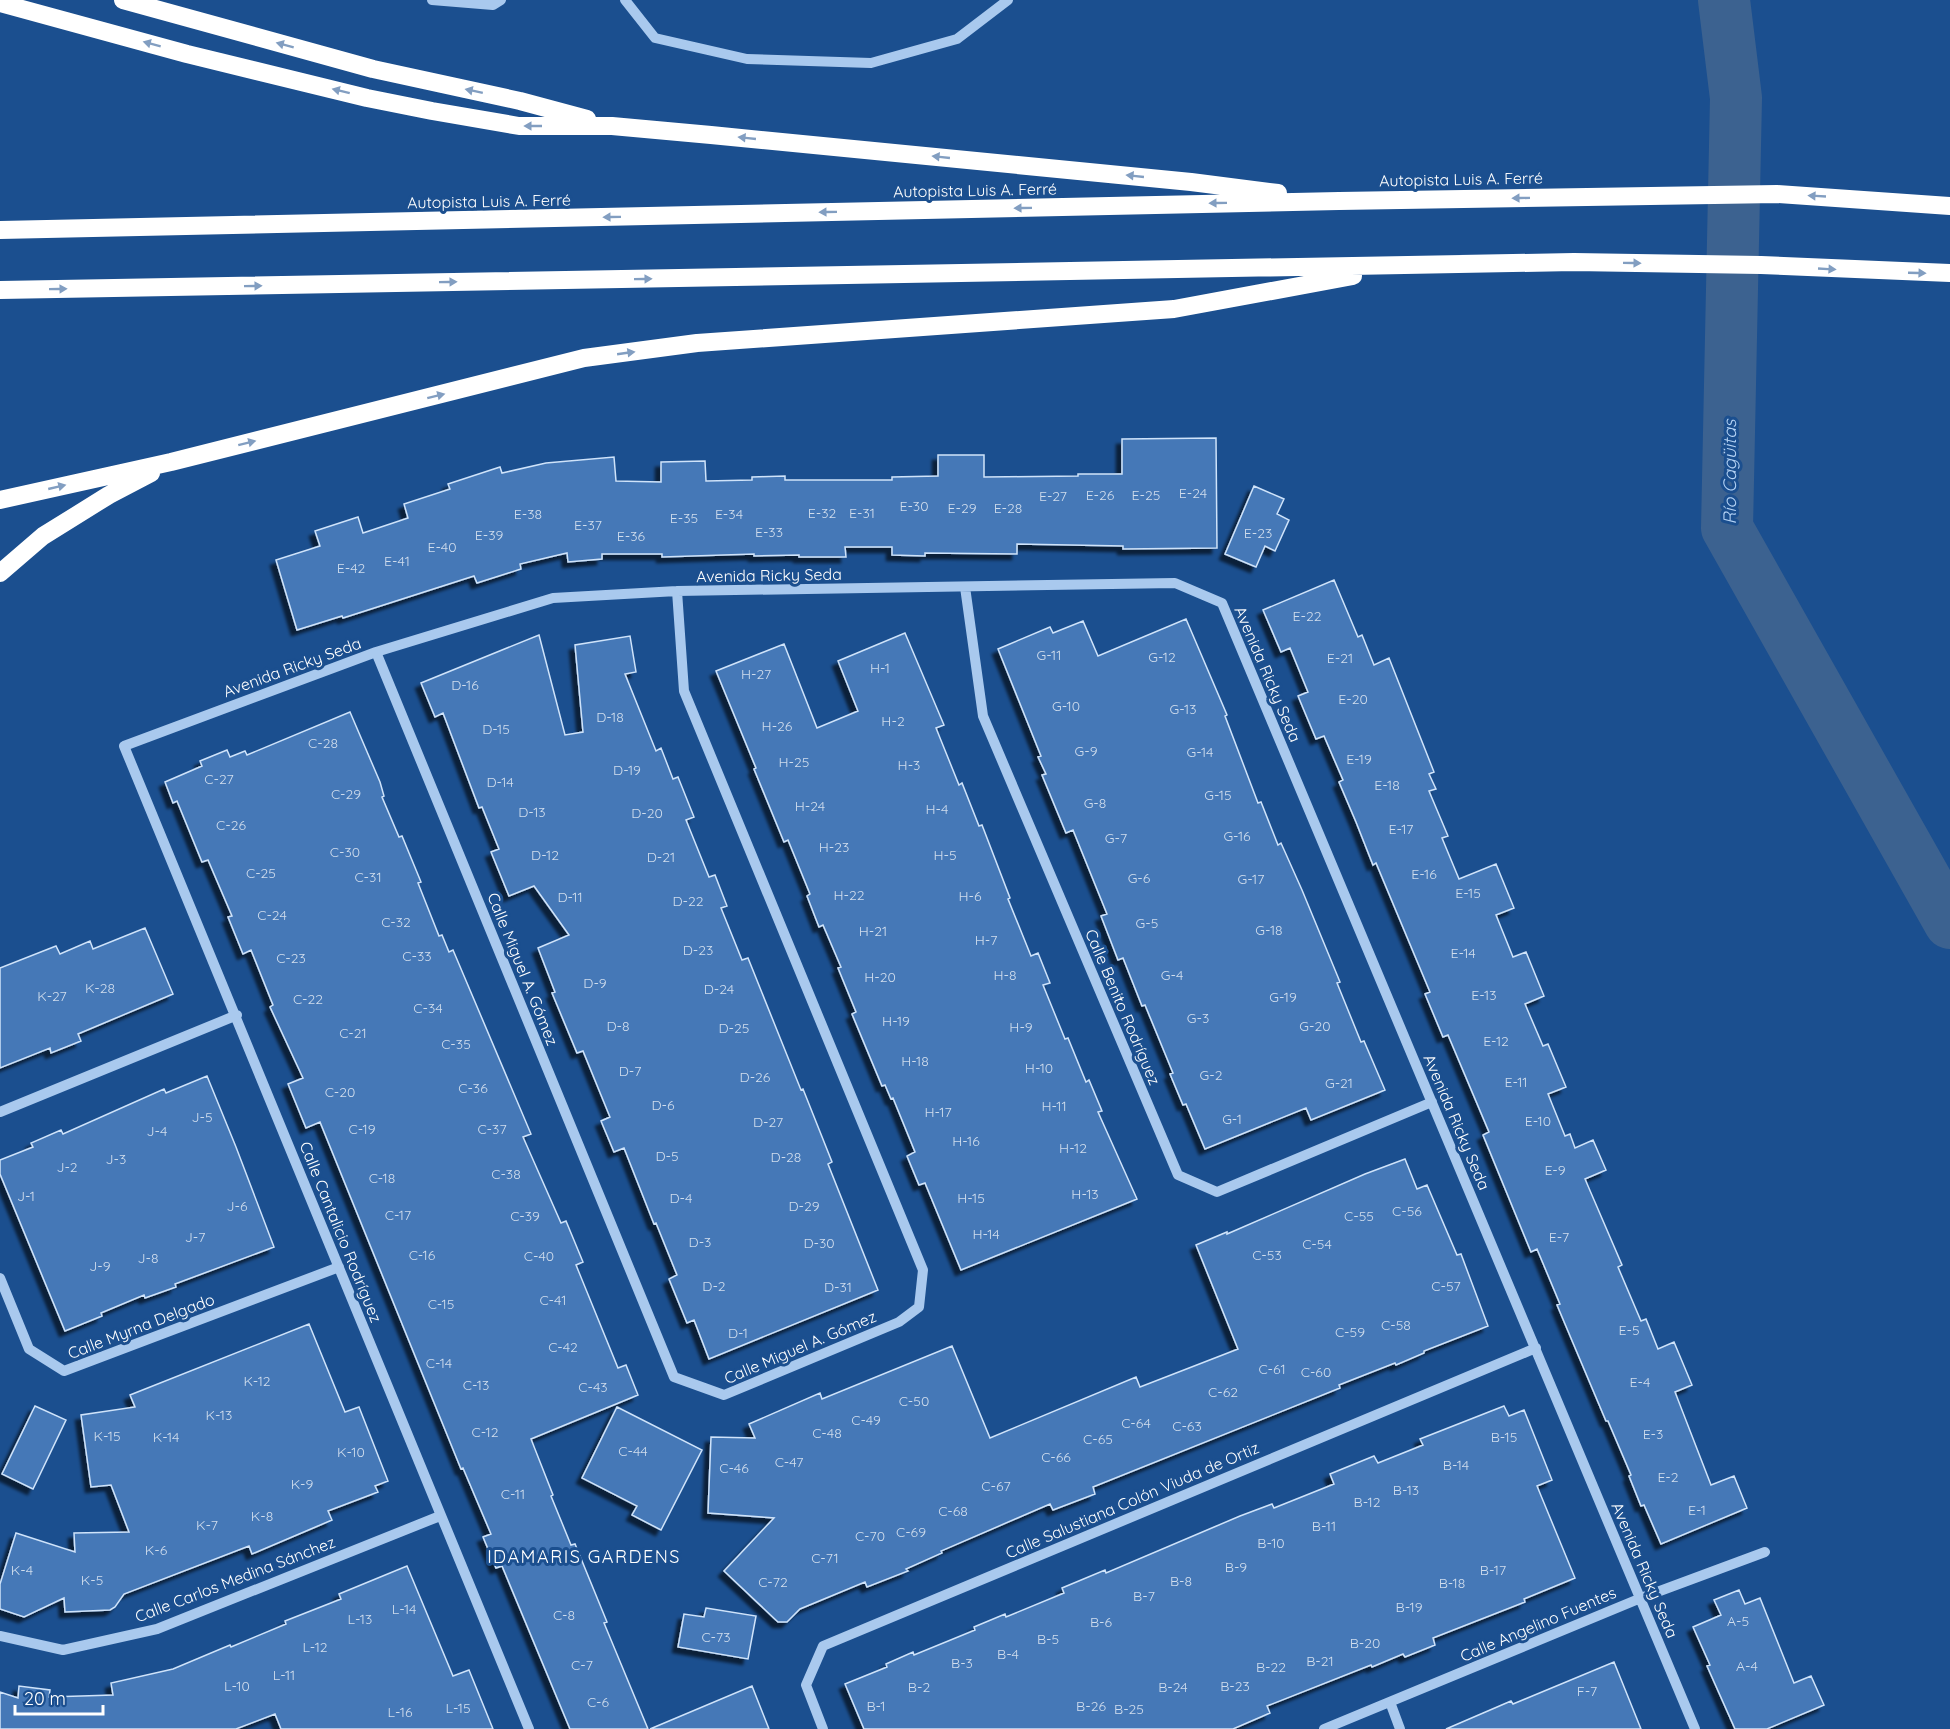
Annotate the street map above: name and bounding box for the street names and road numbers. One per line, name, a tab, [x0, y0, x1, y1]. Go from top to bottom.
street label: Autopista Luis A. Ferré	[1379, 168, 1543, 190]
street label: Autopista Luis A. Ferré	[893, 179, 1057, 201]
street label: Autopista Luis A. Ferré	[407, 190, 571, 212]
street label: Avenida Ricky Seda	[696, 564, 842, 586]
street label: Avenida Ricky Seda	[1230, 603, 1306, 745]
street label: Avenida Ricky Seda	[220, 633, 364, 701]
street label: Calle Miguel A. Gómez	[483, 890, 563, 1048]
street label: Calle Benito Rodríguez	[1081, 926, 1165, 1088]
street label: Avenida Ricky Seda	[1419, 1051, 1495, 1193]
street label: Calle Cantalicio Rodríguez	[296, 1139, 386, 1325]
street label: Calle Myrna Delgado	[65, 1289, 217, 1363]
street label: Calle Miguel A. Gómez	[721, 1306, 879, 1388]
street label: Calle Salustiana Colón Viuda de Ortiz	[1002, 1437, 1262, 1563]
street label: Avenida Ricky Seda	[1607, 1499, 1683, 1641]
street label: Calle Carlos Medina Sánchez	[132, 1532, 338, 1626]
street label: Calle Angelino Fuentes	[1457, 1582, 1619, 1666]

